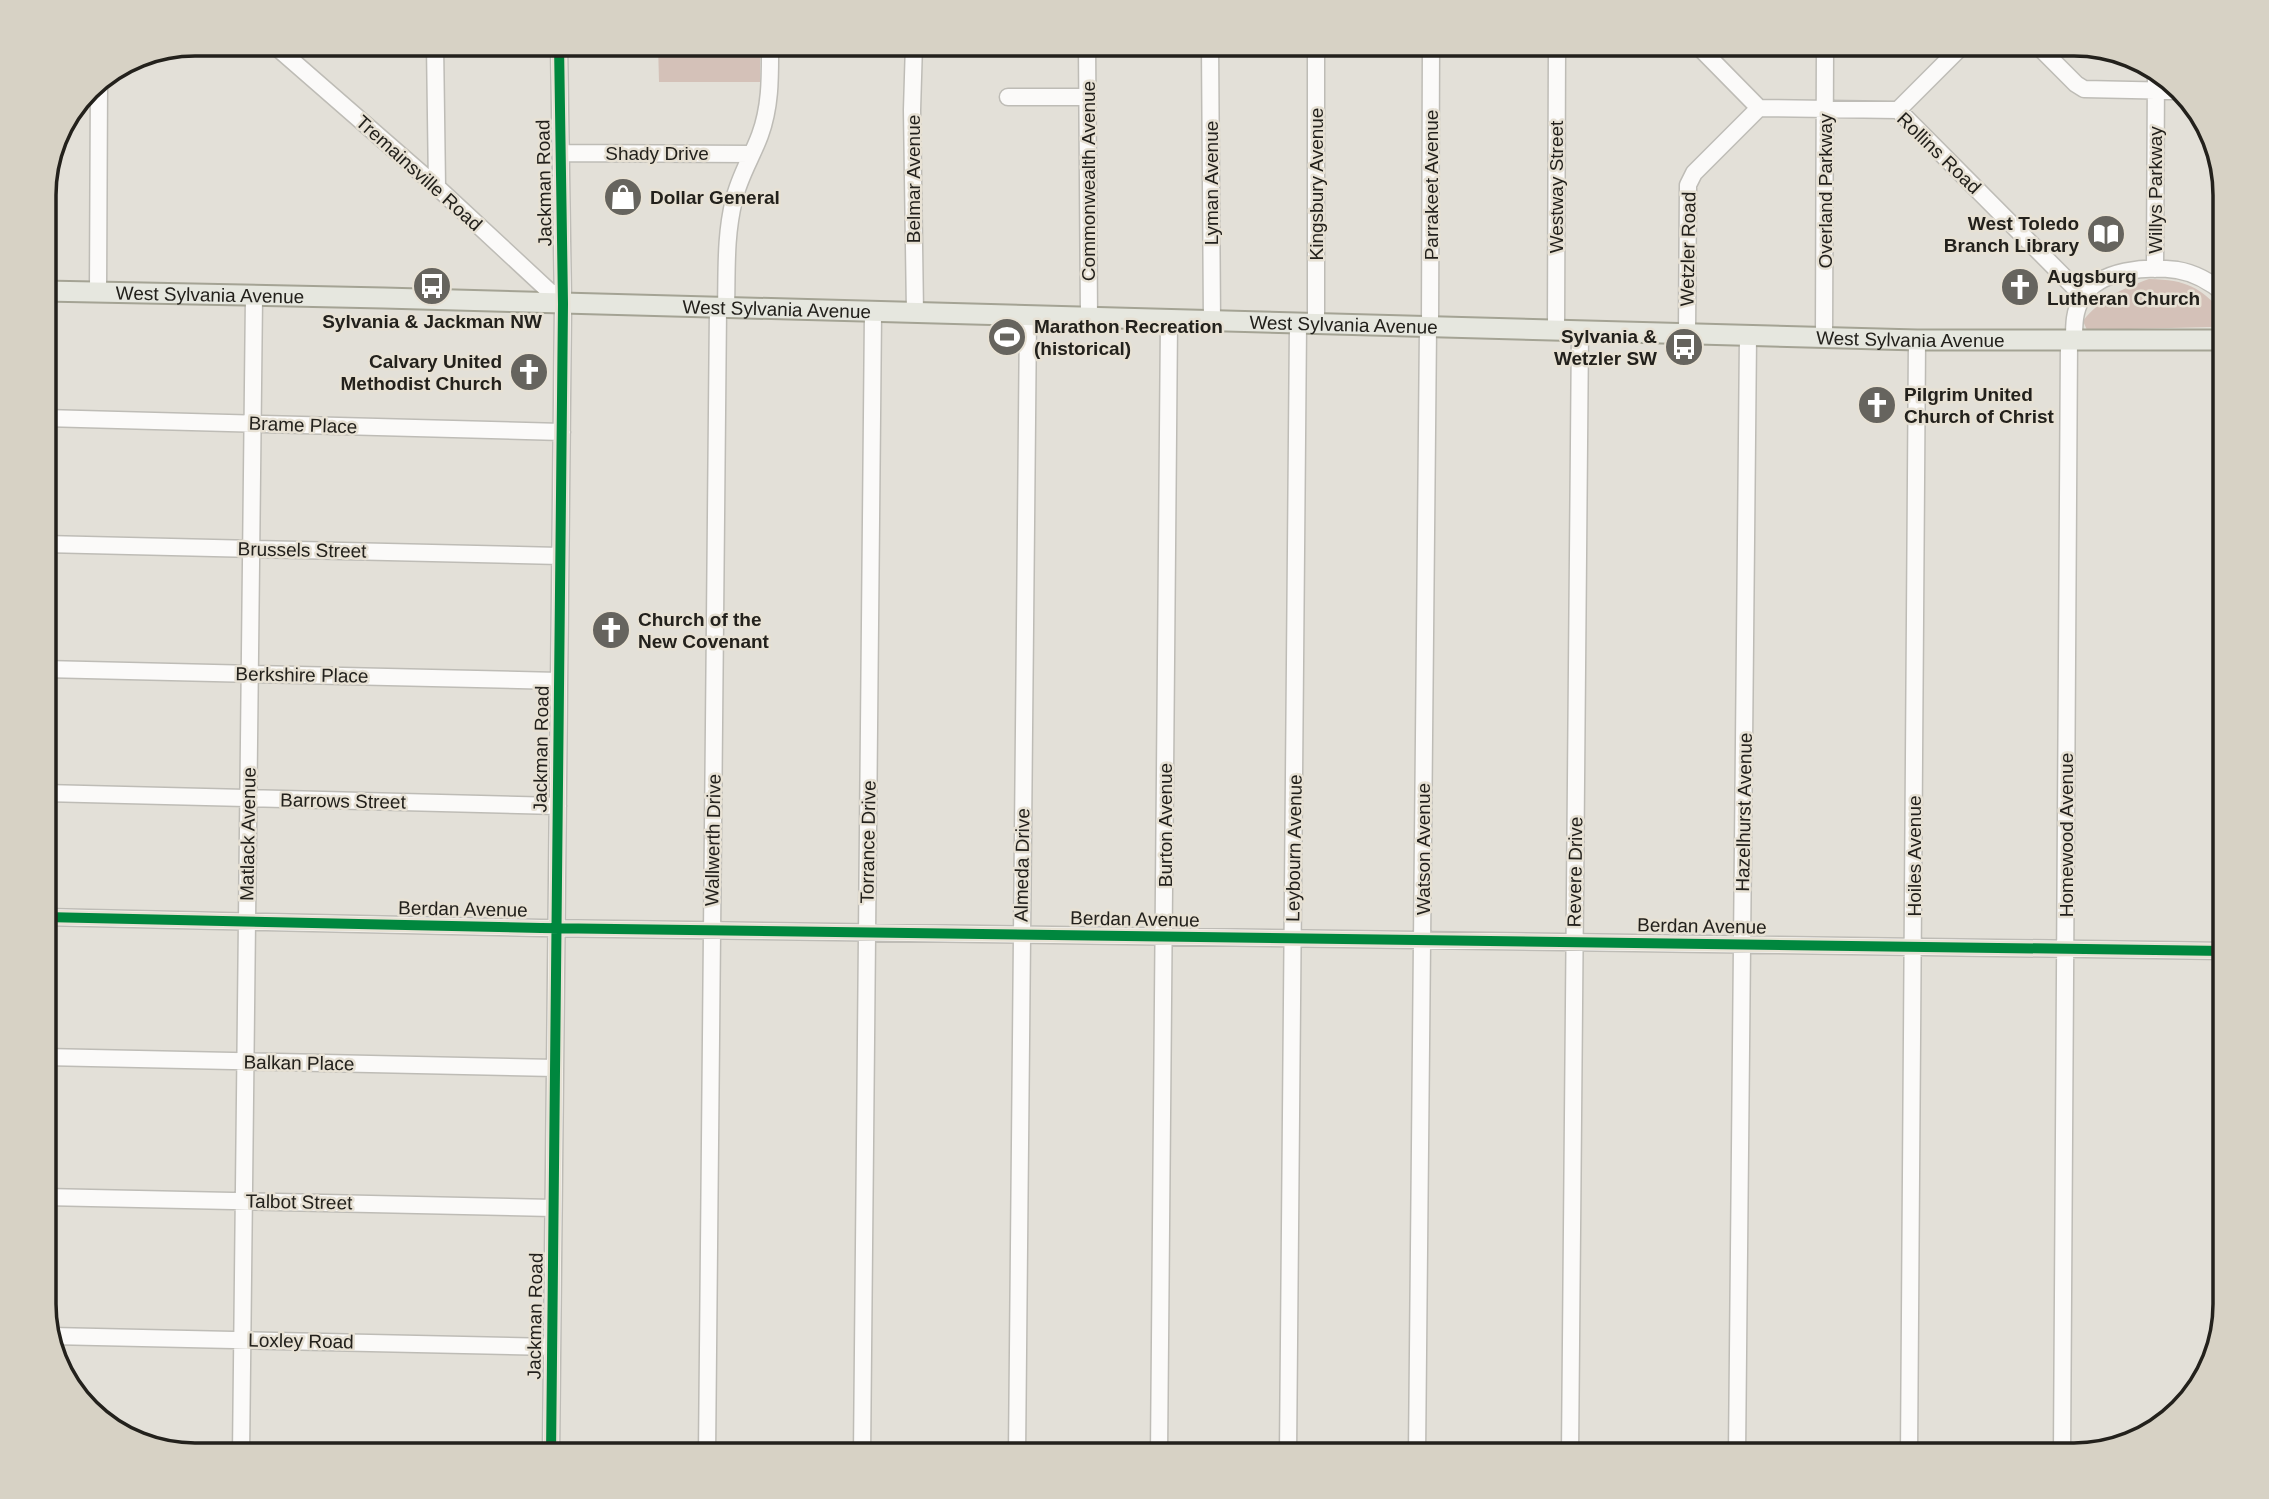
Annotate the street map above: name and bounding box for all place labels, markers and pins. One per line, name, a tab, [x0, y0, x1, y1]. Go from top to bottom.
shop icon: Dollar General	[602, 176, 644, 218]
place label: Dollar General	[650, 187, 780, 208]
place label: West Toledo Branch Library	[1944, 213, 2079, 256]
library icon: West Toledo Branch Library	[2085, 213, 2127, 255]
bus stop icon: Sylvania & Jackman NW	[411, 265, 453, 307]
church icon: Augsburg Lutheran Church	[1999, 266, 2041, 308]
place label: Augsburg Lutheran Church	[2047, 266, 2200, 309]
place label: Sylvania & Jackman NW	[322, 311, 542, 332]
sports icon: Marathon Recreation (historical)	[986, 316, 1028, 358]
place label: Marathon Recreation (historical)	[1034, 316, 1223, 359]
place label: Sylvania & Wetzler SW	[1554, 326, 1657, 369]
bus stop icon: Sylvania & Wetzler SW	[1663, 326, 1705, 368]
place label: Calvary United Methodist Church	[341, 351, 502, 394]
church icon: Calvary United Methodist Church	[508, 351, 550, 393]
church icon: Pilgrim United Church of Christ	[1856, 384, 1898, 426]
place label: Pilgrim United Church of Christ	[1904, 384, 2055, 427]
church icon: Church of the New Covenant	[590, 609, 632, 651]
place label: Church of the New Covenant	[638, 609, 770, 652]

